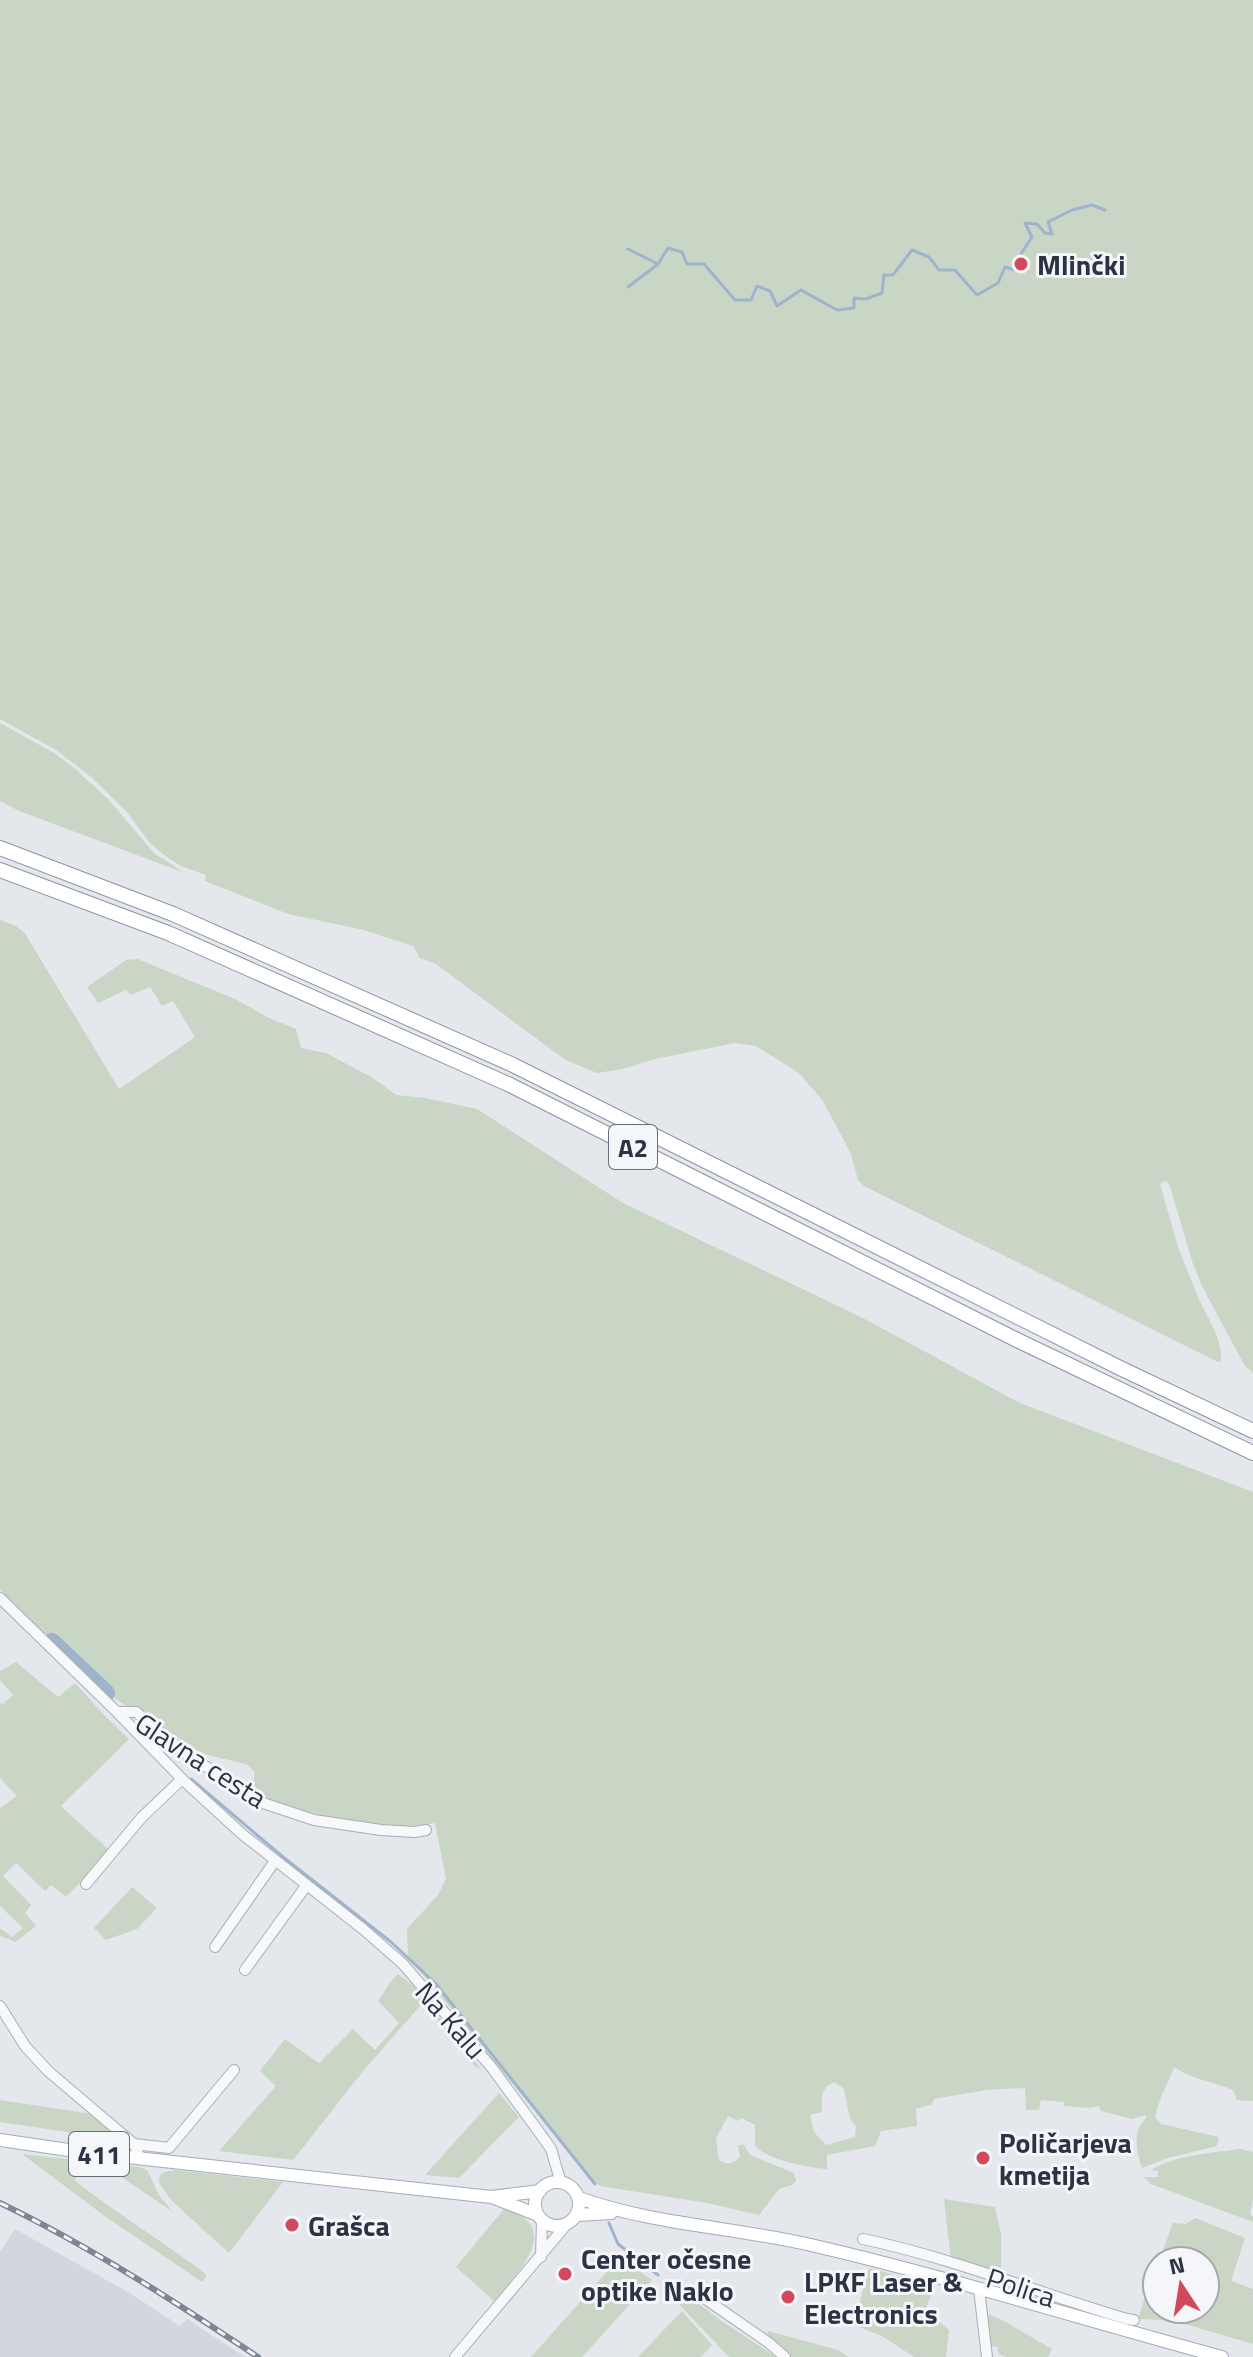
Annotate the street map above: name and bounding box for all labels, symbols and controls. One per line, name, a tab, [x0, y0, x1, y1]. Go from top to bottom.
place label: Mlinčki	[1037, 243, 1125, 286]
marker: Mlinčki	[1012, 255, 1030, 273]
road number: A2	[609, 1125, 657, 1169]
street label: Glavna cesta	[127, 1701, 275, 1819]
street label: Na Kalu	[405, 1972, 497, 2068]
place label: Poličarjeva kmetija	[999, 2121, 1132, 2196]
road number: 411	[69, 2132, 129, 2176]
marker: Poličarjeva kmetija	[974, 2149, 992, 2167]
place label: Grašca	[308, 2204, 390, 2247]
marker: Grašca	[283, 2216, 301, 2234]
place label: Center očesne optike Naklo	[581, 2237, 751, 2312]
north arrow	[1141, 2245, 1221, 2325]
text: N	[1166, 2247, 1188, 2284]
street label: Polica	[981, 2256, 1061, 2318]
place label: LPKF Laser & Electronics	[804, 2260, 963, 2335]
marker: Center očesne optike Naklo	[556, 2265, 574, 2283]
marker: LPKF Laser & Electronics	[779, 2288, 797, 2306]

